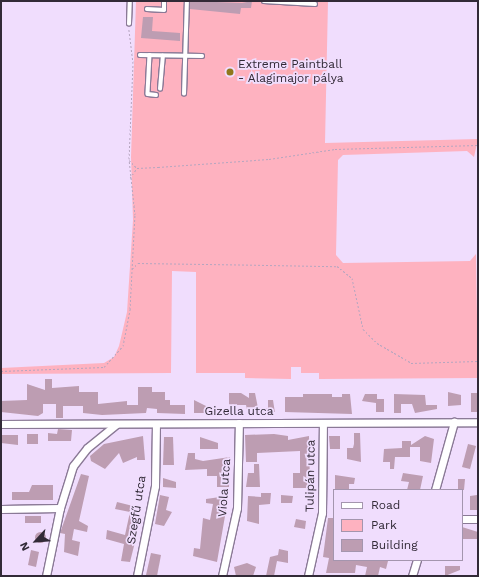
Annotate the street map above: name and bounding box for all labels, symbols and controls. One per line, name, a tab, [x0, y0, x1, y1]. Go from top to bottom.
place label: Extreme Paintball - Alagimajor pálya	[238, 58, 344, 86]
marker: Extreme Paintball - Alagimajor pálya	[225, 67, 235, 77]
street label: Gizella utca	[204, 405, 274, 419]
street label: Tulipán utca	[303, 440, 319, 512]
street label: Viola utca	[216, 458, 234, 518]
street label: Szegfű utca	[124, 475, 150, 545]
legend	[333, 489, 463, 561]
text: Road	[371, 498, 400, 512]
text: Park	[371, 518, 397, 532]
north arrow	[16, 521, 56, 561]
text: Building	[371, 538, 418, 552]
text: N	[17, 540, 32, 553]

